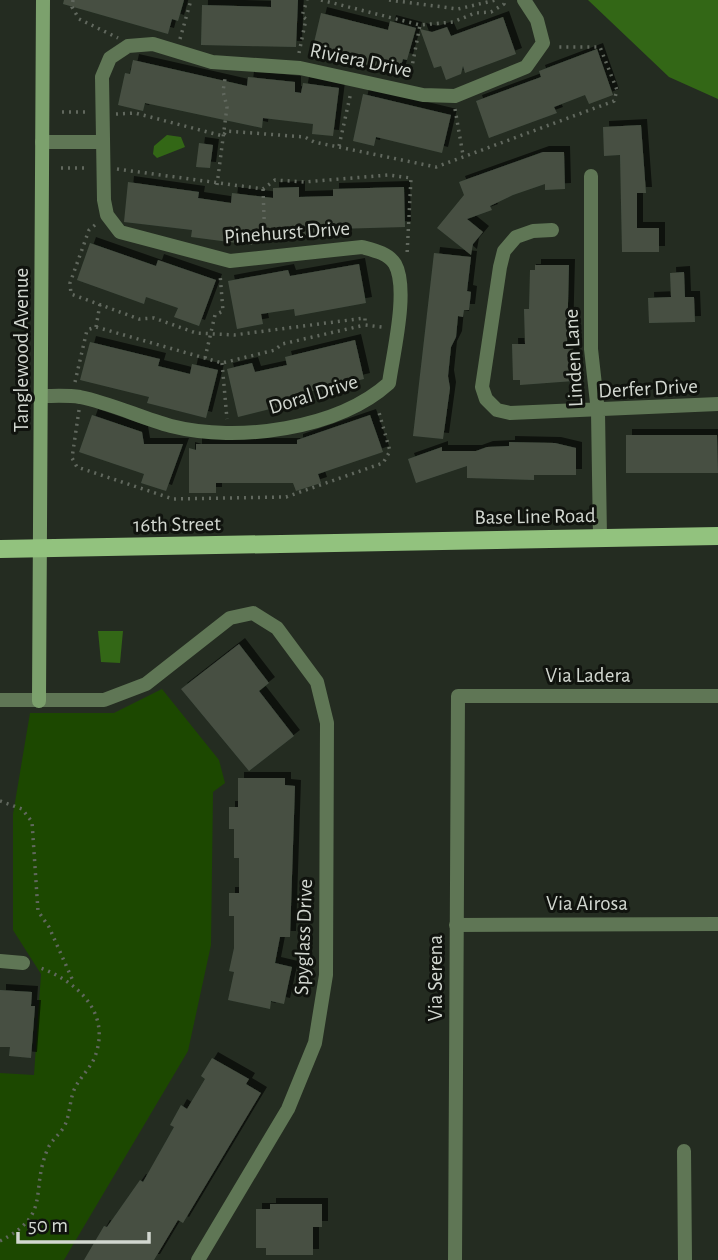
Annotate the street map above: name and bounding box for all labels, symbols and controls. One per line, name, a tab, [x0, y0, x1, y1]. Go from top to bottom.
street label: Riviera Drive	[308, 39, 414, 82]
street label: Pinehurst Drive	[223, 218, 351, 247]
street label: Tanglewood Avenue	[11, 268, 32, 432]
street label: Linden Lane	[560, 308, 587, 408]
street label: Doral Drive	[266, 371, 360, 418]
street label: Derfer Drive	[598, 375, 698, 402]
street label: Base Line Road	[474, 505, 596, 528]
street label: 16th Street	[133, 513, 221, 536]
street label: Via Ladera	[545, 665, 631, 686]
street label: Spyglass Drive	[291, 878, 316, 996]
street label: Via Airosa	[546, 893, 628, 914]
street label: Via Serena	[425, 935, 446, 1021]
scale bar	[18, 1200, 149, 1244]
text: 50 m	[28, 1215, 68, 1236]

